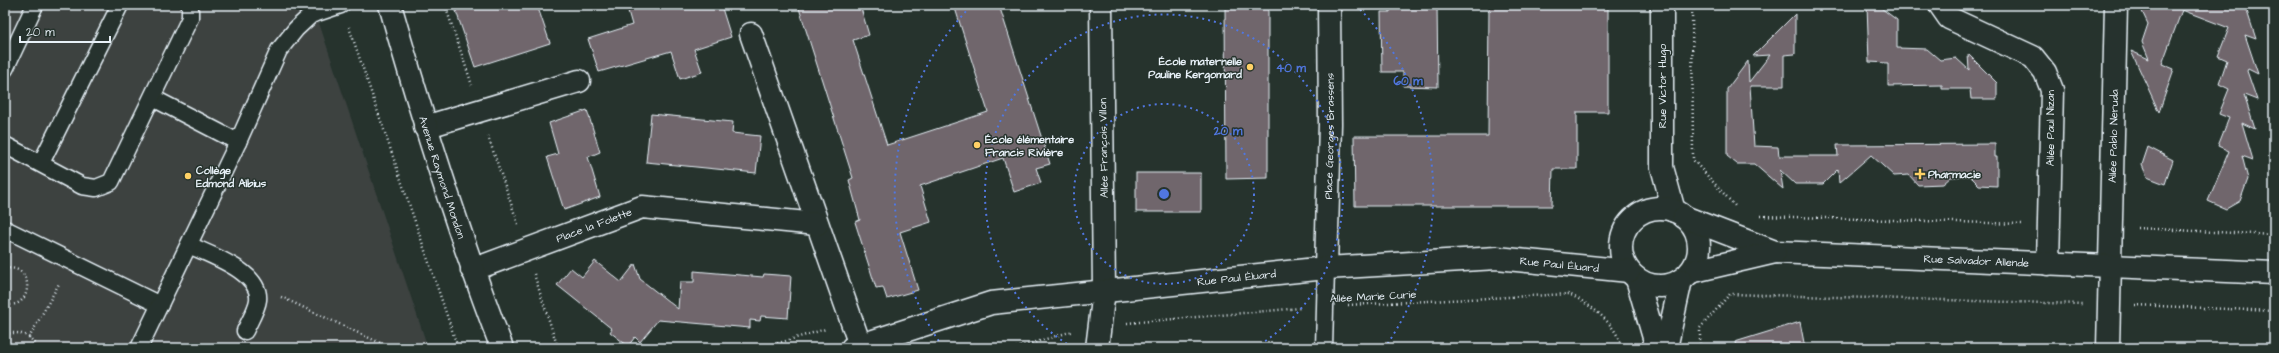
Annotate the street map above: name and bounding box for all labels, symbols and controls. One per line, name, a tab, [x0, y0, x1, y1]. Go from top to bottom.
scale bar	[20, 18, 110, 44]
text: 20 m	[26, 24, 55, 41]
street label: Rue Victor Hugo	[1655, 43, 1671, 128]
place label: École maternelle Pauline Kergomard	[1148, 54, 1242, 84]
text: 40 m	[1276, 60, 1307, 77]
marker: École maternelle Pauline Kergomard	[1245, 62, 1255, 72]
street label: Place Georges Brassens	[1321, 72, 1339, 200]
text: 60 m	[1393, 73, 1423, 90]
street label: Allée Paul Nizan	[2043, 89, 2058, 166]
street label: Allée Pablo Neruda	[2105, 89, 2122, 183]
street label: Allée François Villon	[1095, 97, 1112, 198]
street label: Avenue Raymond Mondon	[415, 114, 469, 241]
text: 20 m	[1213, 123, 1243, 140]
place label: École élémentaire Francis Rivière	[985, 132, 1074, 160]
marker: École élémentaire Francis Rivière	[972, 140, 982, 150]
place label: Collège Edmond Albius	[196, 163, 267, 191]
place label: Pharmacie	[1928, 167, 1981, 182]
marker: Pharmacie	[1915, 169, 1925, 179]
marker: Collège Edmond Albius	[183, 171, 193, 181]
centre of rings	[1157, 187, 1171, 201]
street label: Place la Folette	[554, 204, 634, 246]
street label: Rue Salvador Allende	[1923, 251, 2029, 271]
street label: Rue Paul Éluard	[1519, 253, 1600, 276]
street label: Rue Paul Éluard	[1196, 266, 1277, 289]
street label: Allée Marie Curie	[1329, 287, 1417, 306]

